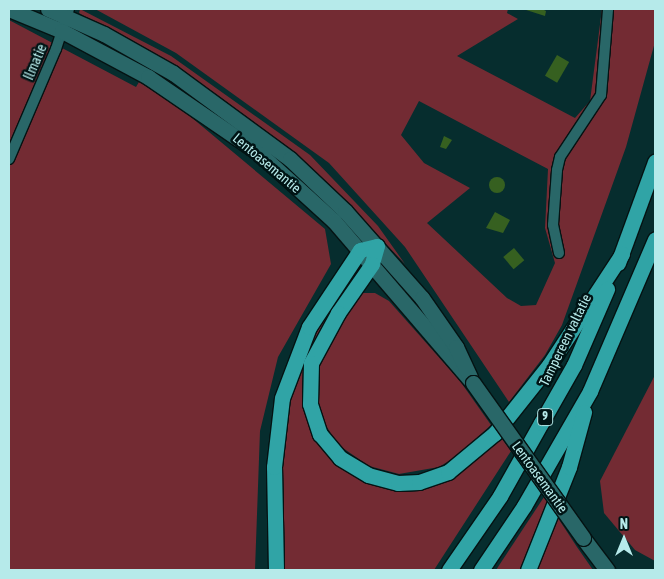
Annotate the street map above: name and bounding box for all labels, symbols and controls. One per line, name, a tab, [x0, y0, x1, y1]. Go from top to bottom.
street label: Ilmatie	[20, 41, 50, 83]
street label: Lentoasemantie	[229, 130, 305, 196]
street label: Tampereen valtatie	[535, 291, 595, 389]
road number: 9	[536, 408, 554, 427]
street label: Lentoasemantie	[509, 438, 571, 516]
north arrow	[599, 514, 649, 564]
text: N	[620, 516, 628, 532]

